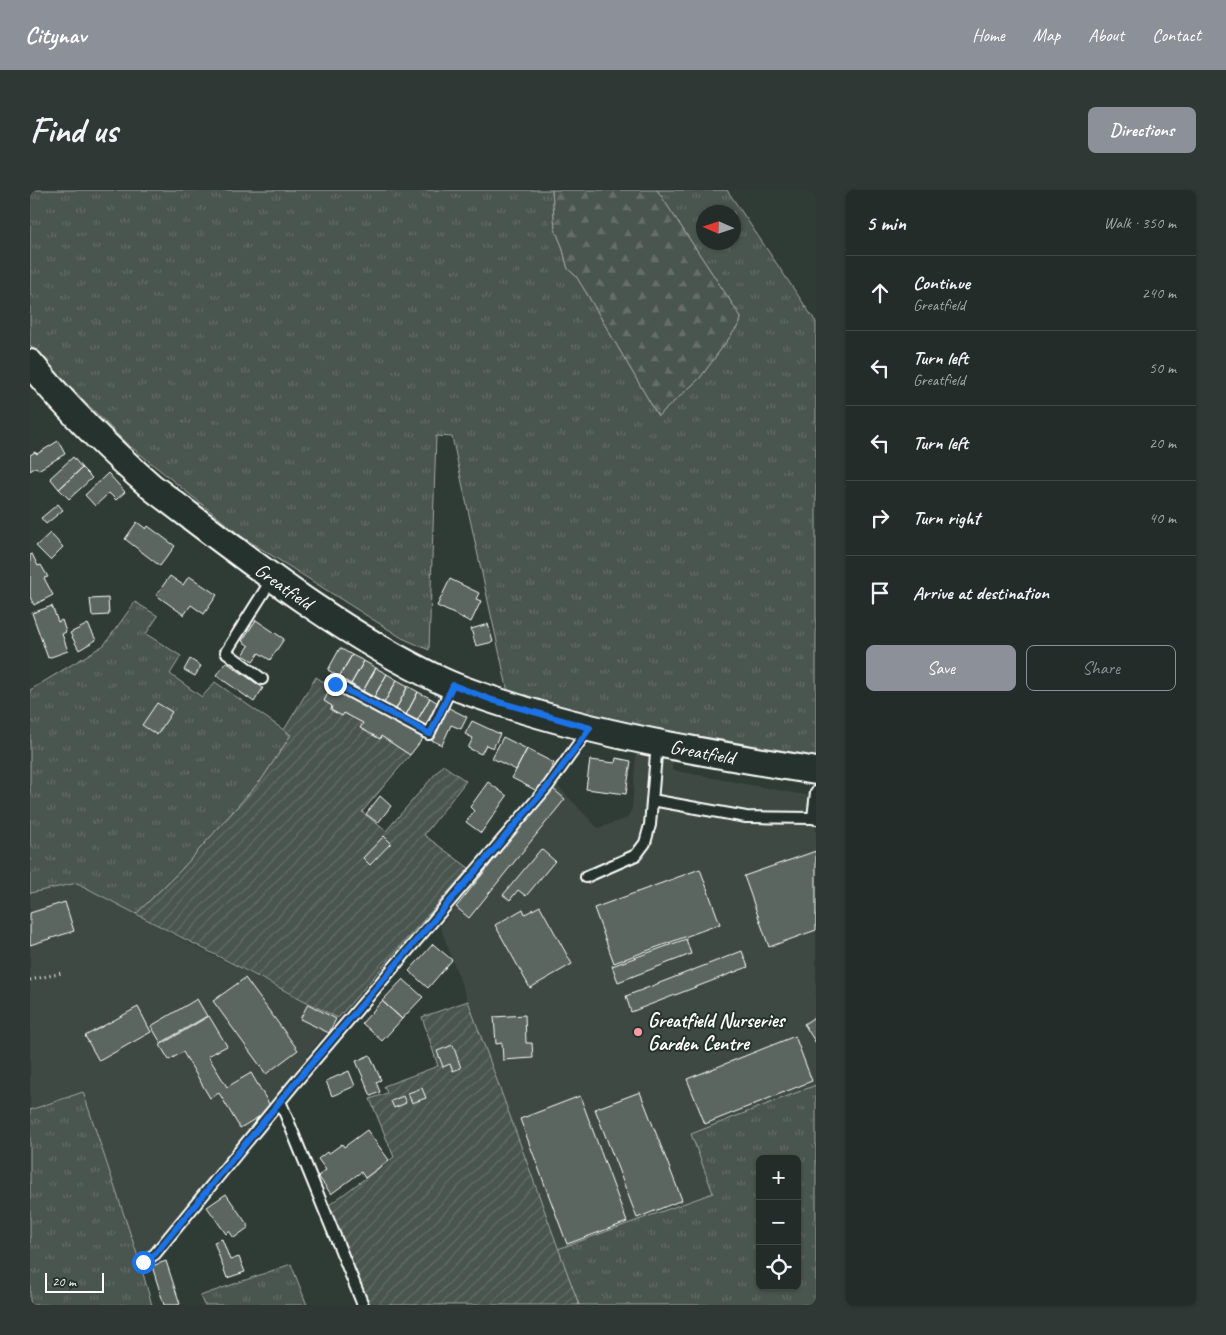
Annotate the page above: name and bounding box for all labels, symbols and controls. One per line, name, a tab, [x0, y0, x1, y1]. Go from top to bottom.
text: Citynav	[25, 20, 86, 50]
text: Home	[972, 24, 1005, 46]
text: Map	[1033, 24, 1060, 46]
text: About	[1088, 24, 1124, 46]
text: Contact	[1152, 24, 1201, 46]
button: Directions	[1088, 107, 1196, 153]
text: Find us	[30, 108, 117, 153]
north arrow	[696, 205, 741, 250]
text: 5 min	[866, 210, 906, 236]
text: Walk · 350 m	[1104, 213, 1176, 233]
text: Continue	[913, 271, 970, 295]
icon: ahead	[866, 279, 894, 307]
text: 240 m	[1142, 283, 1176, 303]
text: Greatfield	[913, 295, 965, 315]
text: Turn left	[913, 346, 968, 370]
icon: left	[866, 354, 894, 382]
text: 50 m	[1149, 358, 1176, 378]
text: Greatfield	[913, 370, 965, 390]
icon: left	[866, 429, 894, 457]
text: Turn left	[913, 431, 968, 455]
text: 20 m	[1149, 433, 1176, 453]
icon: right	[866, 504, 894, 532]
text: Turn right	[913, 506, 980, 530]
text: 40 m	[1149, 508, 1176, 528]
street label: Greatfield	[250, 557, 320, 617]
icon: arrive	[866, 579, 894, 607]
text: Arrive at destination	[913, 581, 1049, 605]
button: Save	[866, 645, 1016, 691]
button: Share	[1026, 645, 1176, 691]
route end	[324, 673, 347, 696]
street label: Greatfield	[668, 733, 740, 770]
place label: Greatfield Nurseries Garden Centre	[648, 1008, 786, 1056]
marker: Greatfield Nurseries Garden Centre	[632, 1026, 644, 1038]
map controls	[756, 1155, 801, 1290]
button: +	[756, 1155, 801, 1200]
button: −	[756, 1200, 801, 1245]
button: locate	[756, 1245, 801, 1290]
route start	[132, 1251, 155, 1274]
scale bar	[45, 1270, 104, 1293]
text: 20 m	[52, 1273, 76, 1290]

